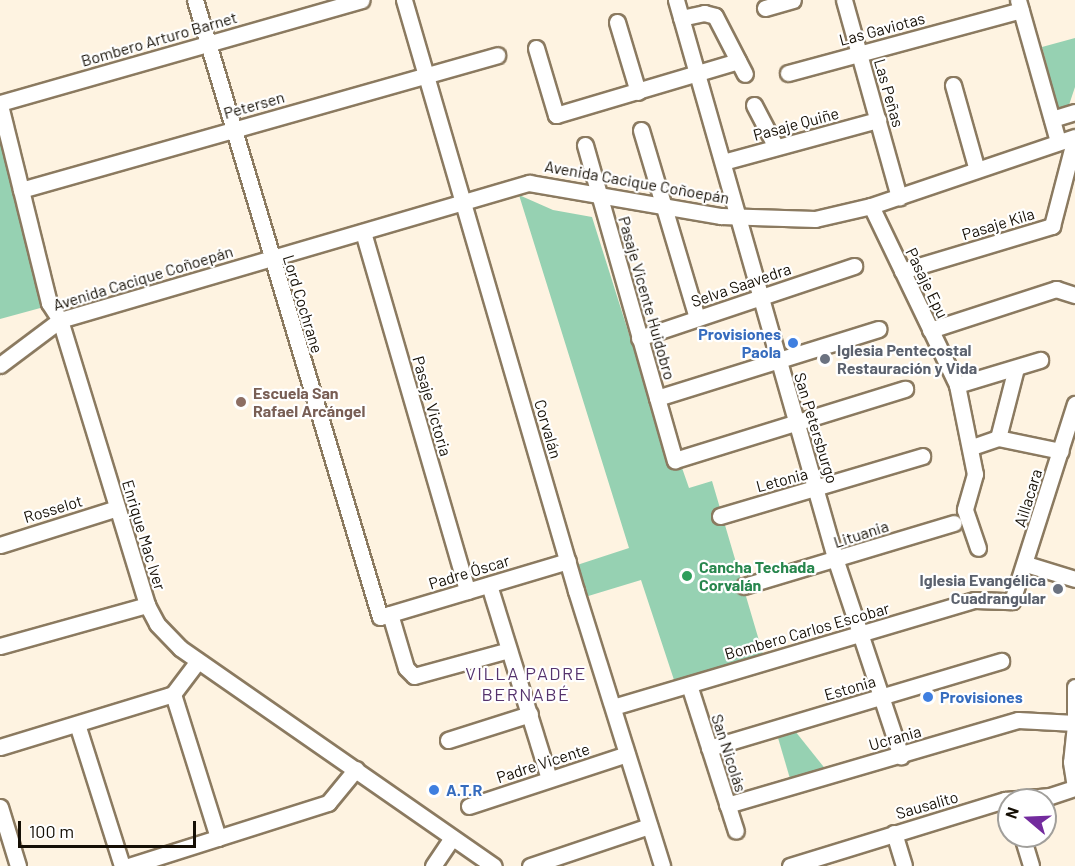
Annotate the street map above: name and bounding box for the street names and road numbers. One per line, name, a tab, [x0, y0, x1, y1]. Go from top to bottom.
street label: Bombero Arturo Barnet	[79, 8, 239, 70]
street label: Las Gaviotas	[837, 8, 927, 50]
street label: Las Peñas	[870, 57, 908, 129]
street label: Petersen	[221, 87, 287, 123]
street label: Pasaje Quiñe	[751, 103, 841, 145]
street label: Avenida Cacique Coñoepán	[543, 156, 731, 208]
street label: Pasaje Kila	[959, 204, 1037, 244]
street label: Pasaje Vicente Huidobro	[614, 214, 680, 382]
street label: Avenida Cacique Coñoepán	[51, 241, 235, 315]
street label: Pasaje Epu	[902, 245, 952, 321]
street label: Lord Cochrane	[279, 252, 327, 356]
street label: Selva Saavedra	[688, 259, 794, 311]
street label: Pasaje Victoria	[409, 354, 455, 458]
street label: San Petersburgo	[790, 370, 842, 486]
street label: Corvalán	[530, 397, 566, 461]
street label: Letonia	[754, 464, 810, 496]
street label: Aillacara	[1010, 467, 1046, 529]
street label: Enrique Mac Iver	[118, 478, 170, 592]
street label: Rosselot	[21, 491, 85, 527]
street label: Lituania	[831, 516, 891, 552]
street label: Padre Óscar	[426, 551, 512, 593]
street label: Bombero Carlos Escobar	[722, 598, 892, 664]
street label: Estonia	[822, 672, 878, 704]
street label: San Nicolás	[707, 712, 751, 794]
street label: Ucrania	[867, 721, 923, 755]
street label: Padre Vicente	[494, 739, 592, 787]
street label: Sausalito	[894, 787, 960, 823]

